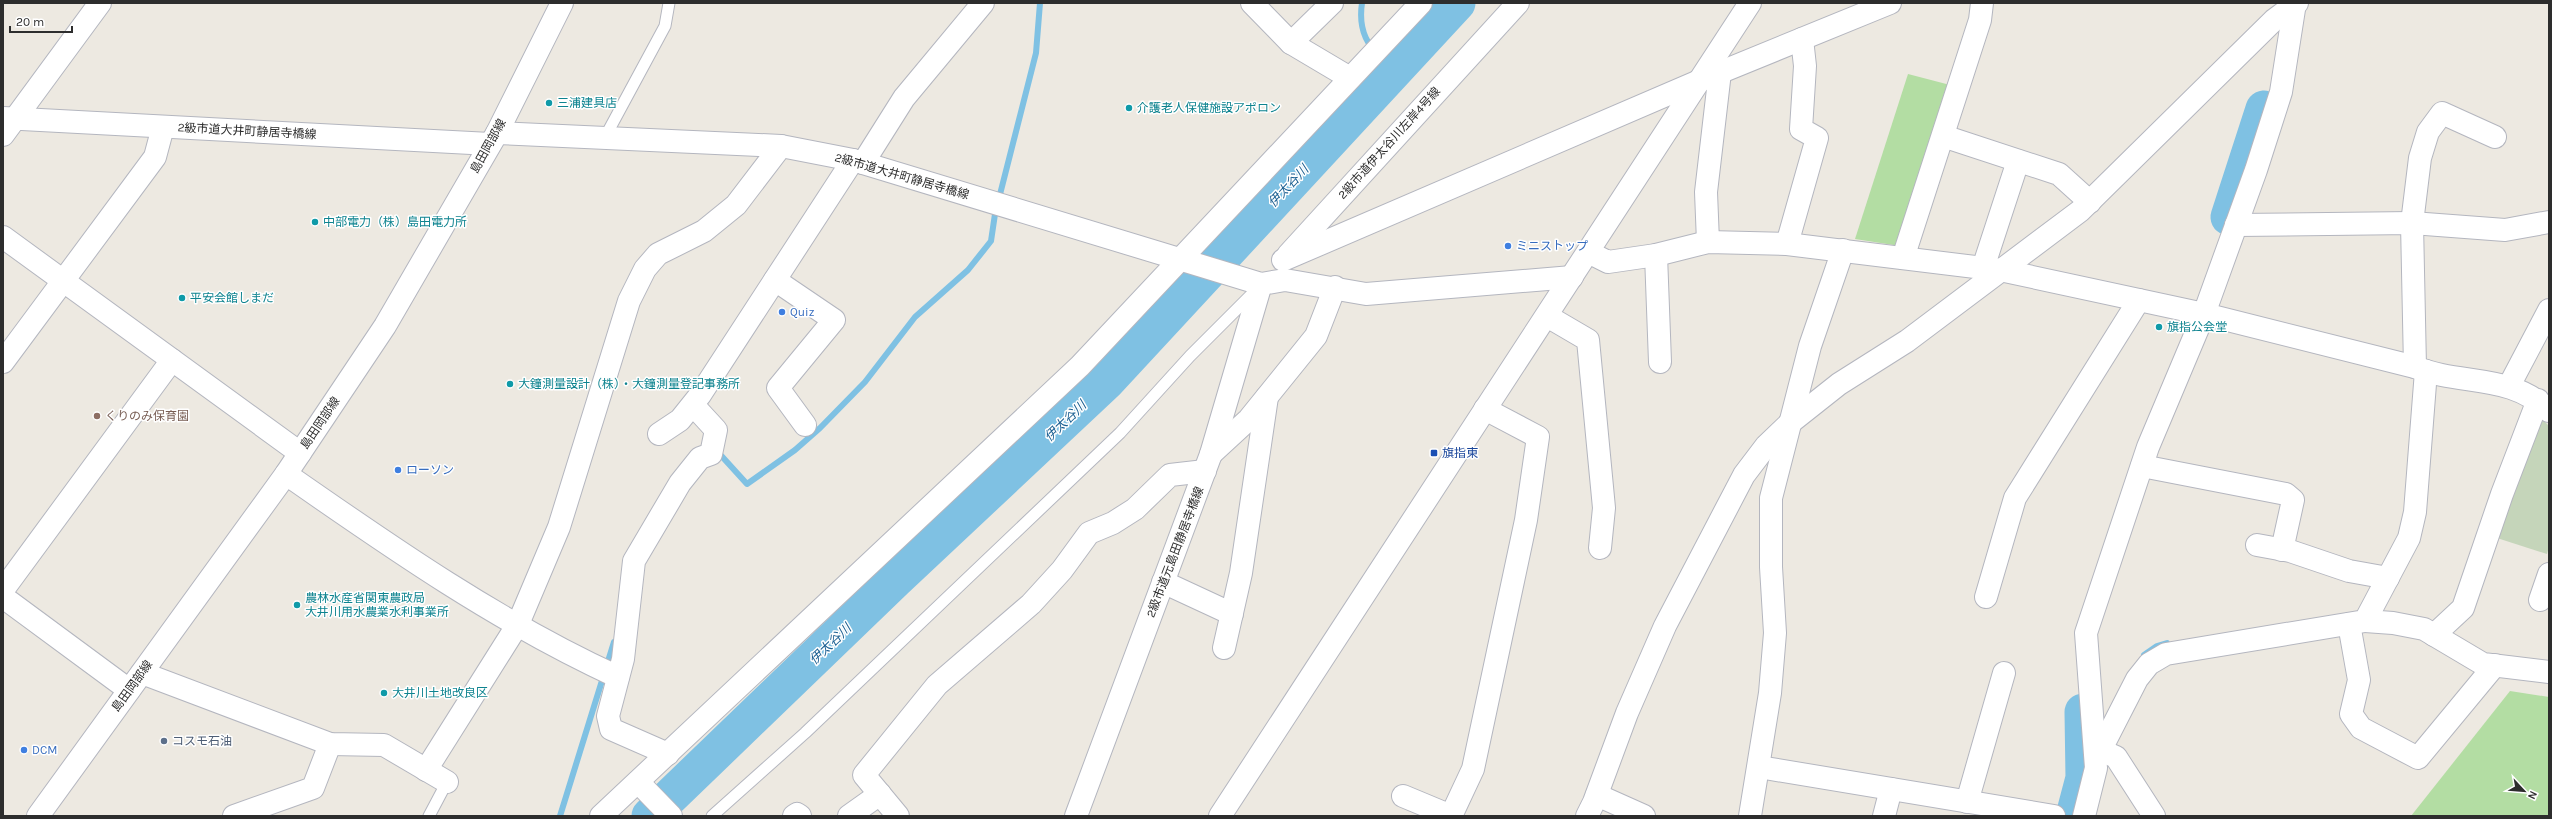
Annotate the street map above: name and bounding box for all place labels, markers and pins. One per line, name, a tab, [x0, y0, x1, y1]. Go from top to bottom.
place label: 三浦建具店	[557, 96, 617, 110]
marker: 三浦建具店	[544, 98, 554, 108]
place label: 介護老人保健施設アポロン	[1137, 101, 1281, 115]
marker: 介護老人保健施設アポロン	[1124, 103, 1134, 113]
place label: 中部電力（株）島田電力所	[323, 215, 467, 229]
marker: 中部電力（株）島田電力所	[310, 217, 320, 227]
place label: ミニストップ	[1516, 239, 1588, 253]
marker: ミニストップ	[1503, 241, 1513, 251]
place label: 平安会館しまだ	[190, 291, 274, 305]
marker: 平安会館しまだ	[177, 293, 187, 303]
place label: Quiz	[790, 305, 815, 319]
marker: Quiz	[777, 307, 787, 317]
place label: 旗指公会堂	[2167, 320, 2227, 334]
marker: 旗指公会堂	[2154, 322, 2164, 332]
place label: 大鐘測量設計（株）・大鐘測量登記事務所	[518, 377, 740, 391]
marker: 大鐘測量設計（株）・大鐘測量登記事務所	[505, 379, 515, 389]
place label: くりのみ保育園	[105, 409, 189, 423]
marker: くりのみ保育園	[92, 411, 102, 421]
place label: 旗指東	[1442, 446, 1478, 460]
marker: 旗指東	[1429, 448, 1439, 458]
place label: ローソン	[406, 463, 454, 477]
marker: ローソン	[393, 465, 403, 475]
place label: 農林水産省関東農政局 大井川用水農業水利事業所	[305, 591, 449, 619]
marker: 農林水産省関東農政局 大井川用水農業水利事業所	[292, 600, 302, 610]
place label: 大井川土地改良区	[392, 686, 488, 700]
marker: 大井川土地改良区	[379, 688, 389, 698]
place label: コスモ石油	[172, 734, 232, 748]
marker: コスモ石油	[159, 736, 169, 746]
place label: DCM	[32, 743, 57, 757]
marker: DCM	[19, 745, 29, 755]

